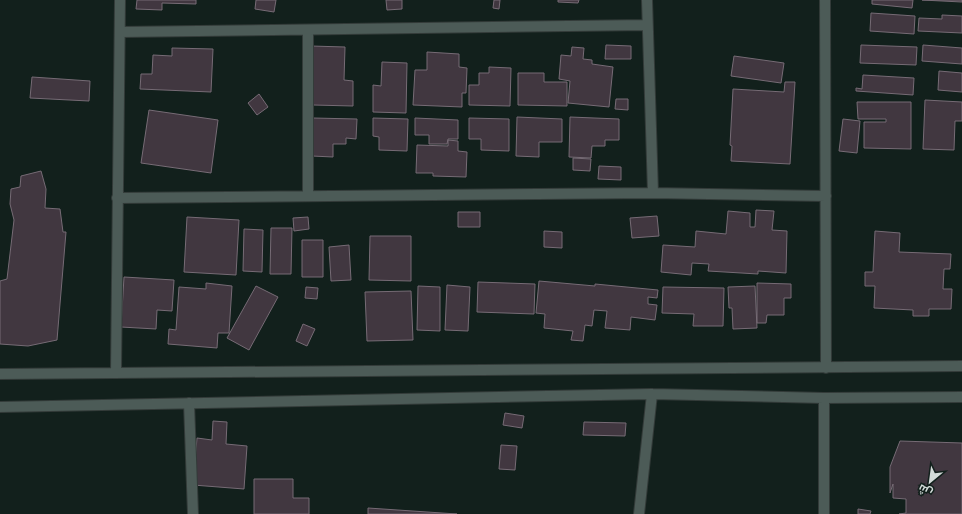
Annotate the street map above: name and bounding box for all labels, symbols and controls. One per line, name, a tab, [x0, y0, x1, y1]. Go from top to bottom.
north arrow	[910, 462, 950, 502]
text: ش	[916, 480, 935, 500]

